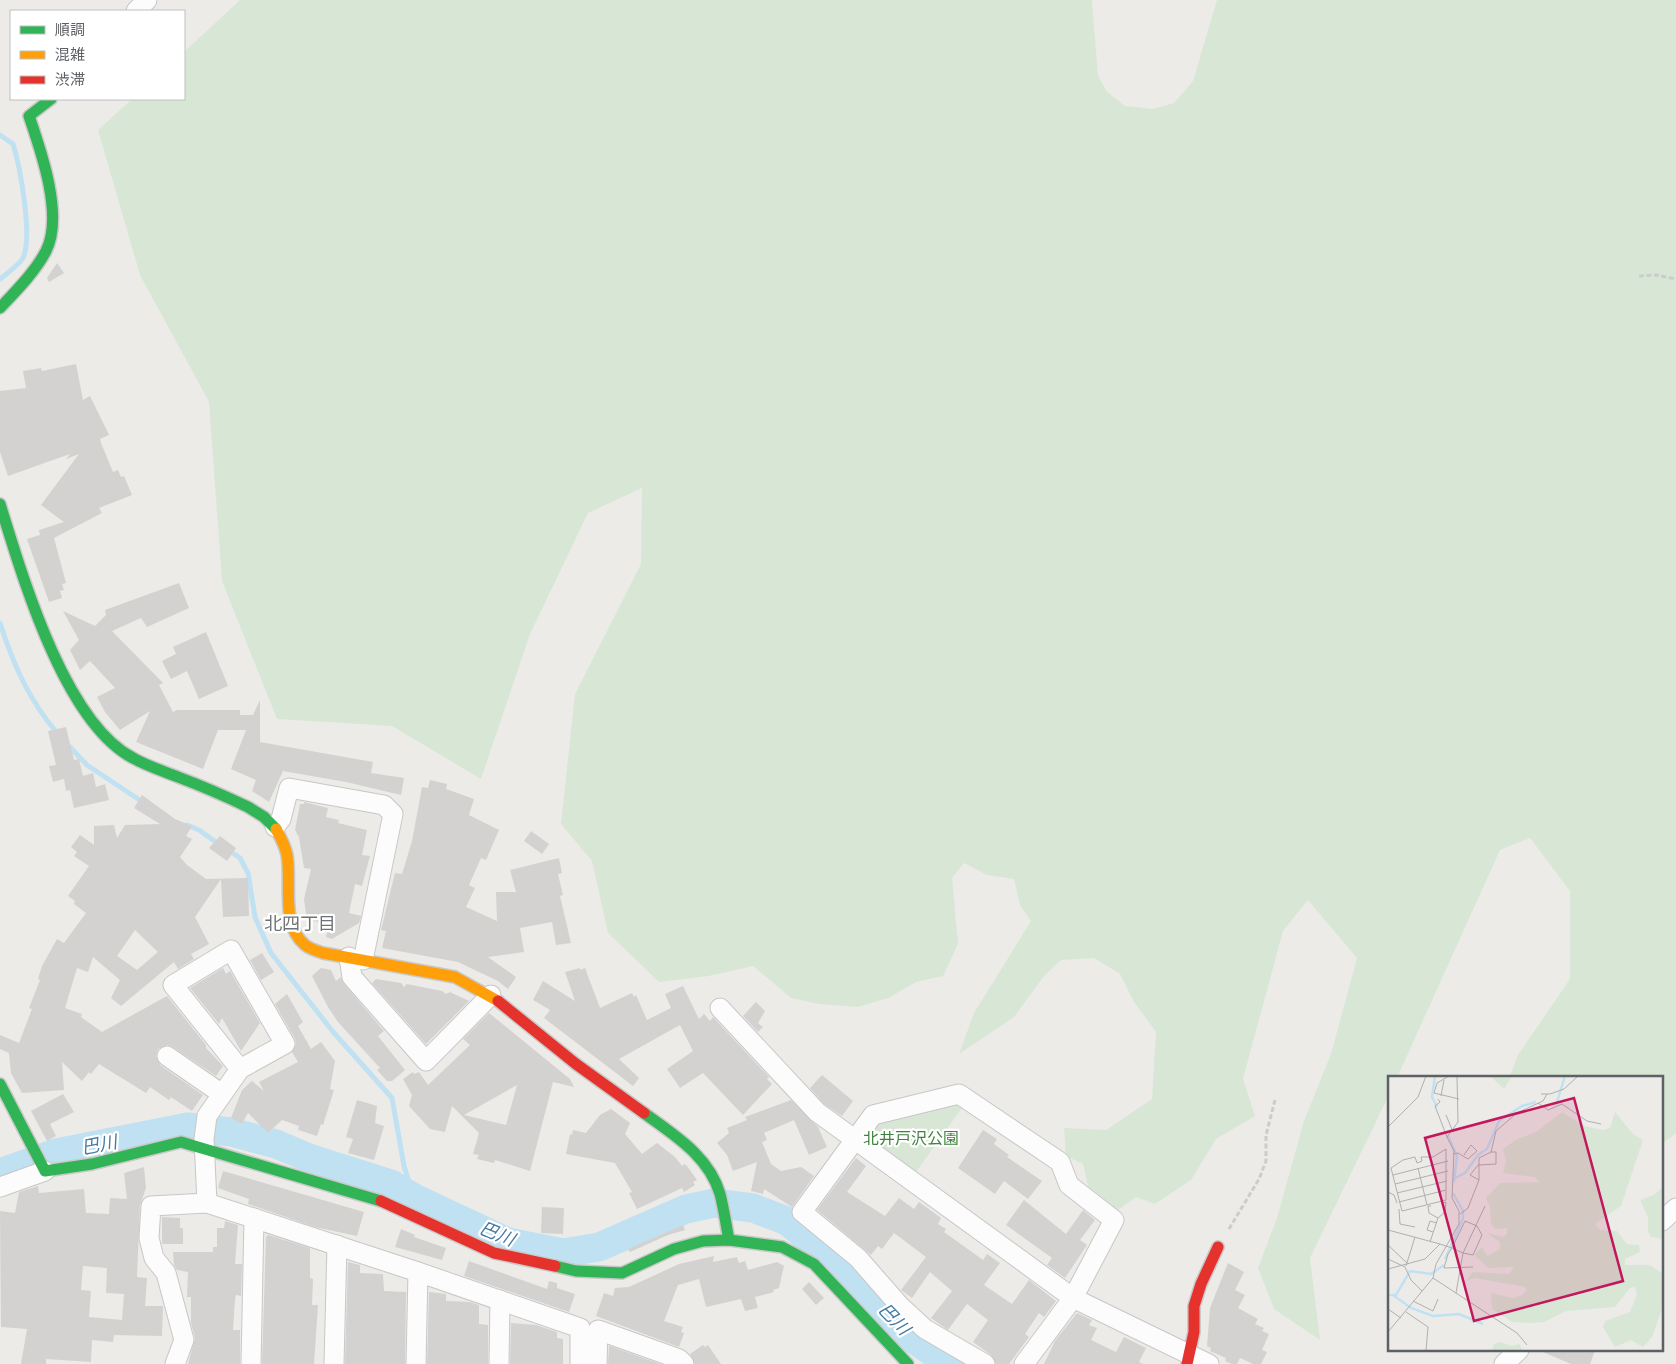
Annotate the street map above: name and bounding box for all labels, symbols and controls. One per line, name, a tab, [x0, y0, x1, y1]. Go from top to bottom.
legend	[10, 10, 185, 100]
text: 順調	[55, 21, 85, 39]
text: 混雑	[55, 46, 85, 64]
text: 渋滞	[55, 71, 85, 89]
district label: 北四丁目	[264, 913, 336, 935]
inset map	[1388, 1076, 1664, 1352]
park label: 北井戸沢公園	[863, 1129, 959, 1148]
water label: 巴川	[79, 1130, 121, 1159]
water label: 巴川	[476, 1217, 520, 1252]
water label: 巴川	[874, 1298, 916, 1341]

